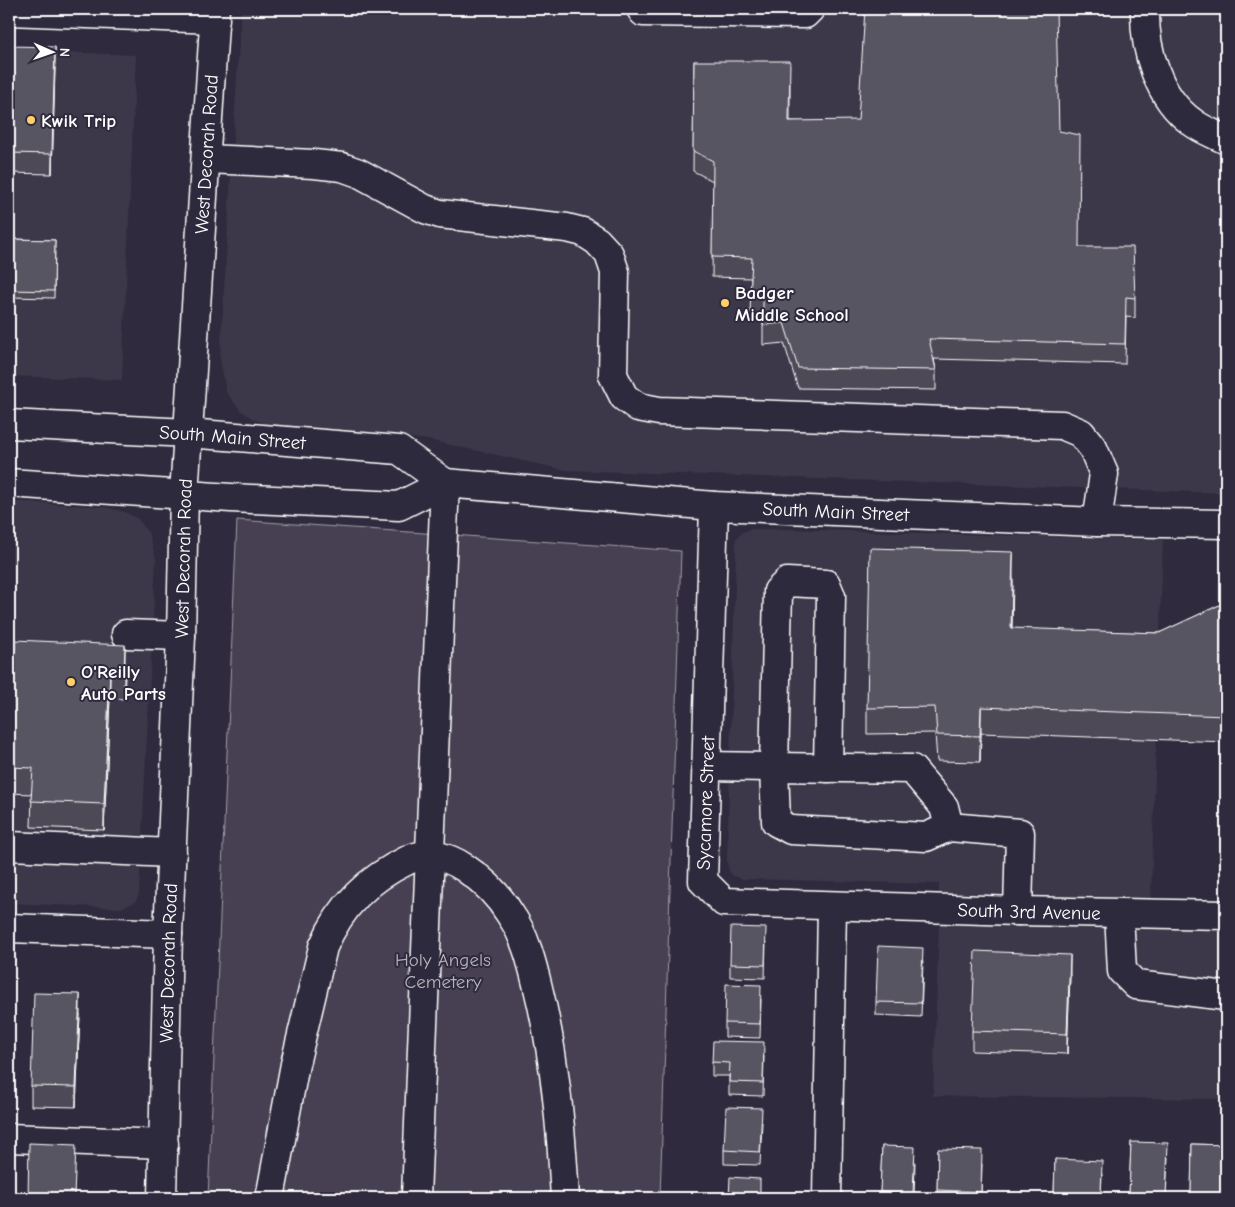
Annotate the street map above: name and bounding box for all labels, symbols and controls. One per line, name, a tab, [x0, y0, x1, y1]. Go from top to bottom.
north arrow	[28, 28, 78, 78]
text: N	[56, 48, 73, 57]
street label: West Decorah Road	[191, 74, 223, 235]
place label: Kwik Trip	[41, 110, 116, 132]
marker: Kwik Trip	[25, 114, 37, 126]
place label: Badger Middle School	[735, 282, 849, 326]
marker: Badger Middle School	[719, 297, 731, 309]
street label: South Main Street	[159, 422, 307, 454]
street label: West Decorah Road	[171, 478, 197, 638]
street label: South Main Street	[762, 498, 910, 526]
place label: O'Reilly Auto Parts	[81, 661, 166, 705]
marker: O'Reilly Auto Parts	[65, 676, 77, 688]
street label: Sycamore Street	[693, 735, 719, 870]
street label: West Decorah Road	[156, 883, 182, 1043]
street label: South 3rd Avenue	[957, 899, 1101, 925]
park label: Holy Angels Cemetery	[395, 949, 491, 993]

